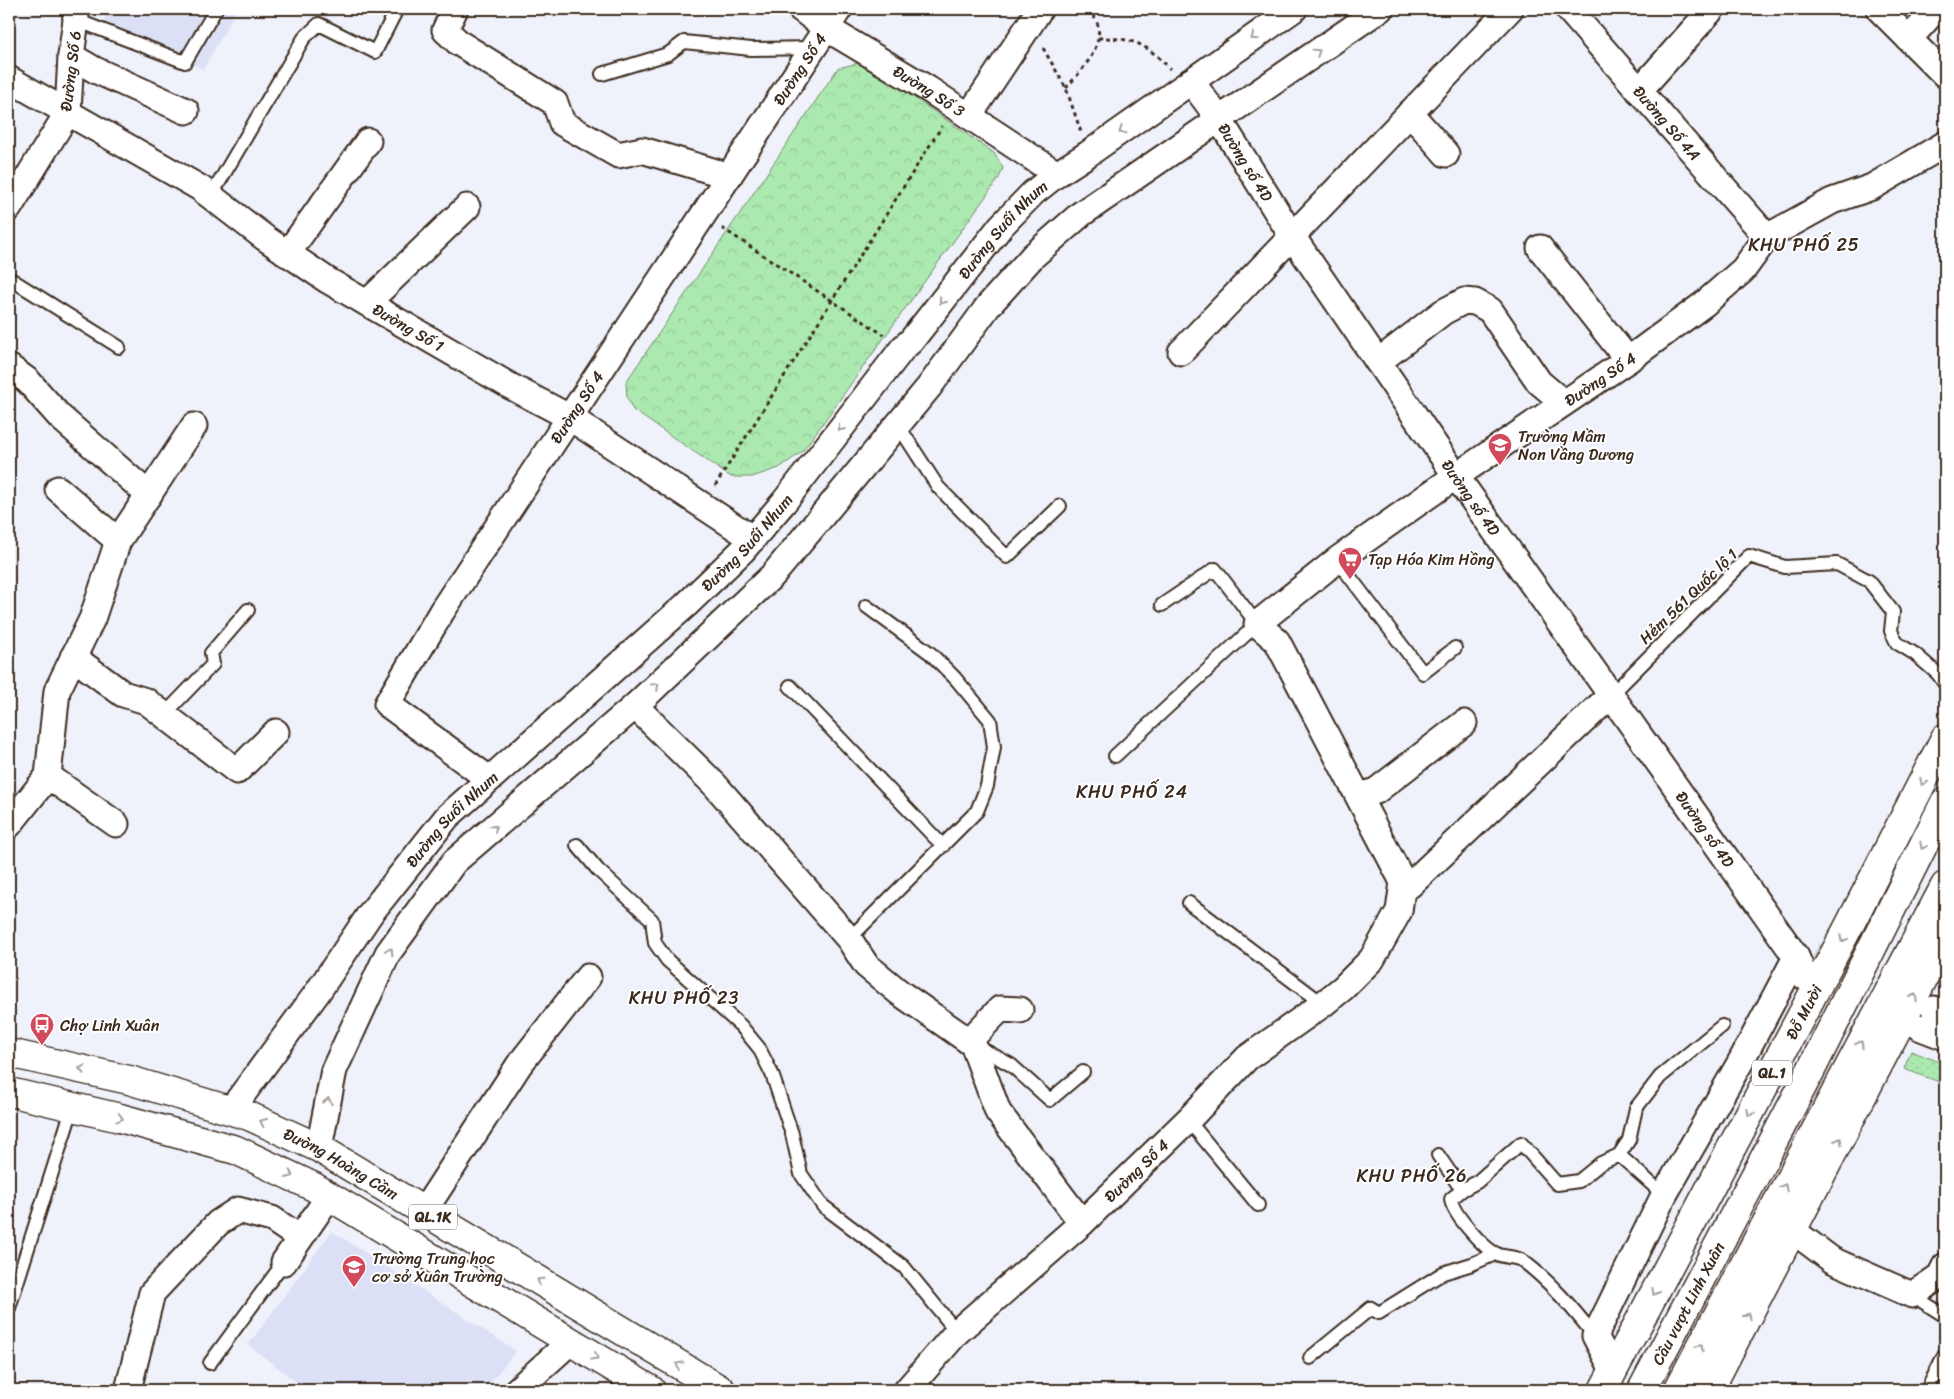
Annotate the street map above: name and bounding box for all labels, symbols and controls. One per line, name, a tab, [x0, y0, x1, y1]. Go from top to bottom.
street label: Đường Số 4	[765, 27, 835, 112]
street label: Đường Số 6	[51, 29, 90, 113]
one-way arrow	[1250, 31, 1260, 40]
one-way arrow	[1311, 49, 1321, 58]
street label: Đường Số 3	[887, 57, 971, 125]
street label: Đường Số 4A	[1625, 79, 1708, 168]
street label: Đường số 4D	[1210, 117, 1281, 208]
one-way arrow	[1118, 125, 1127, 134]
street label: Đường Suối Nhum	[950, 172, 1055, 286]
district label: KHU PHỐ 25	[1748, 229, 1860, 261]
street label: Đường Số 1	[367, 295, 450, 360]
one-way arrow	[939, 295, 947, 304]
street label: Đường Số 4	[1558, 344, 1643, 414]
street label: Đường Số 4	[542, 365, 612, 450]
one-way arrow	[838, 422, 846, 431]
place label: Trường Mầm Non Vầng Dương	[1518, 422, 1634, 469]
school or university icon: Trường Mầm Non Vầng Dương	[1487, 432, 1513, 466]
street label: Đường số 4D	[1433, 453, 1508, 542]
street label: Đường Suối Nhum	[694, 487, 801, 599]
street label: Hẻm 561 Quốc lộ 1	[1632, 541, 1745, 652]
place label: Tạp Hóa Kim Hồng	[1368, 545, 1495, 574]
supermarket icon: Tạp Hóa Kim Hồng	[1337, 546, 1363, 580]
one-way arrow	[650, 683, 659, 692]
street label: Đường Suối Nhum	[398, 764, 505, 874]
district label: KHU PHỐ 24	[1076, 776, 1188, 808]
one-way arrow	[1919, 776, 1929, 785]
street label: Đường số 4D	[1668, 785, 1743, 874]
one-way arrow	[488, 824, 497, 833]
one-way arrow	[1919, 841, 1929, 850]
one-way arrow	[1839, 933, 1849, 942]
one-way arrow	[383, 948, 393, 957]
street label: Đỗ Mười	[1777, 979, 1831, 1045]
district label: KHU PHỐ 23	[629, 982, 739, 1014]
one-way arrow	[1908, 993, 1918, 1002]
place label: Chợ Linh Xuân	[60, 1011, 160, 1040]
bus stop icon: Chợ Linh Xuân	[29, 1012, 55, 1046]
one-way arrow	[1854, 1040, 1864, 1049]
road number: QL.1	[1752, 1060, 1792, 1086]
one-way arrow	[77, 1065, 86, 1075]
one-way arrow	[322, 1096, 332, 1105]
one-way arrow	[1746, 1108, 1756, 1117]
one-way arrow	[116, 1112, 125, 1123]
one-way arrow	[259, 1118, 268, 1128]
street label: Đường Hoàng Cầm	[279, 1120, 404, 1208]
street label: Đường Số 4	[1097, 1132, 1176, 1210]
one-way arrow	[1833, 1137, 1843, 1146]
district label: KHU PHỐ 26	[1357, 1160, 1467, 1192]
one-way arrow	[285, 1169, 294, 1180]
one-way arrow	[1778, 1184, 1788, 1193]
road number: QL.1K	[409, 1204, 457, 1230]
street label: Cầu vượt Linh Xuân	[1644, 1236, 1733, 1371]
place label: Trường Trung học cơ sở Xuân Trường	[372, 1244, 503, 1291]
school or university icon: Trường Trung học cơ sở Xuân Trường	[341, 1254, 367, 1288]
one-way arrow	[536, 1278, 545, 1288]
one-way arrow	[1651, 1287, 1661, 1296]
one-way arrow	[1742, 1312, 1752, 1321]
one-way arrow	[1694, 1343, 1704, 1352]
one-way arrow	[590, 1351, 599, 1361]
one-way arrow	[676, 1362, 685, 1372]

